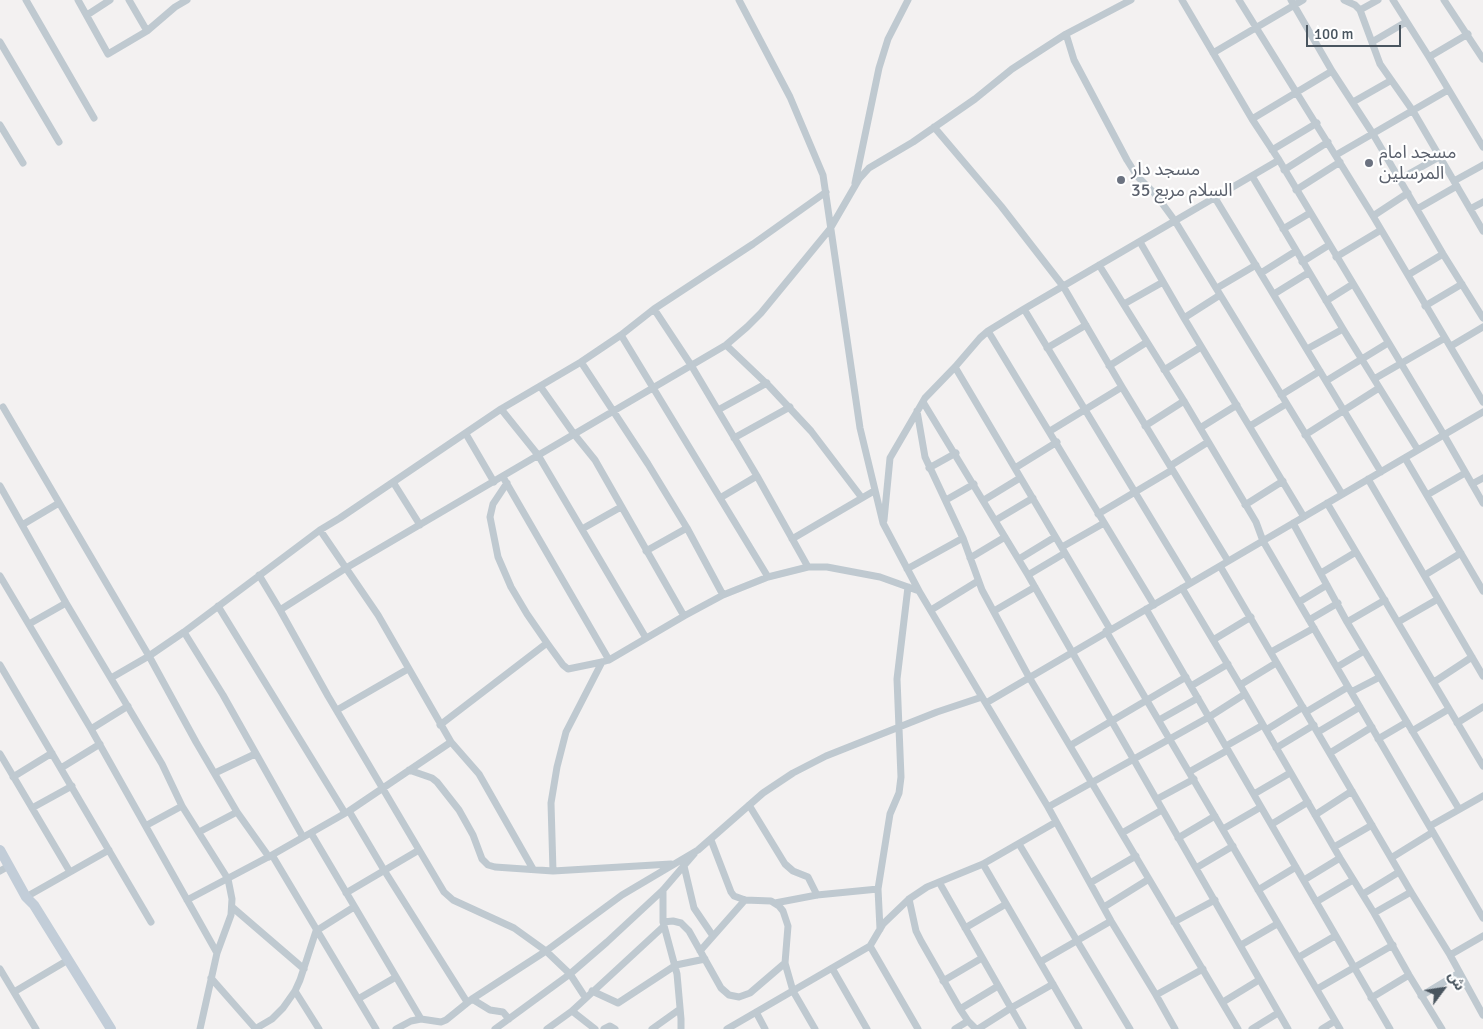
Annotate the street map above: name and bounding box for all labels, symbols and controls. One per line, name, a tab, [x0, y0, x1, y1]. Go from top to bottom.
scale bar	[1308, 15, 1403, 47]
text: 100 m	[1314, 25, 1354, 43]
place label: مسجد امام المرسلين	[1379, 142, 1456, 184]
marker: مسجد امام المرسلين	[1363, 157, 1375, 169]
place label: مسجد دار السلام مربع 35	[1131, 159, 1233, 202]
marker: مسجد دار السلام مربع 35	[1115, 174, 1127, 186]
north arrow	[1418, 964, 1468, 1014]
text: ش	[1444, 968, 1469, 994]

